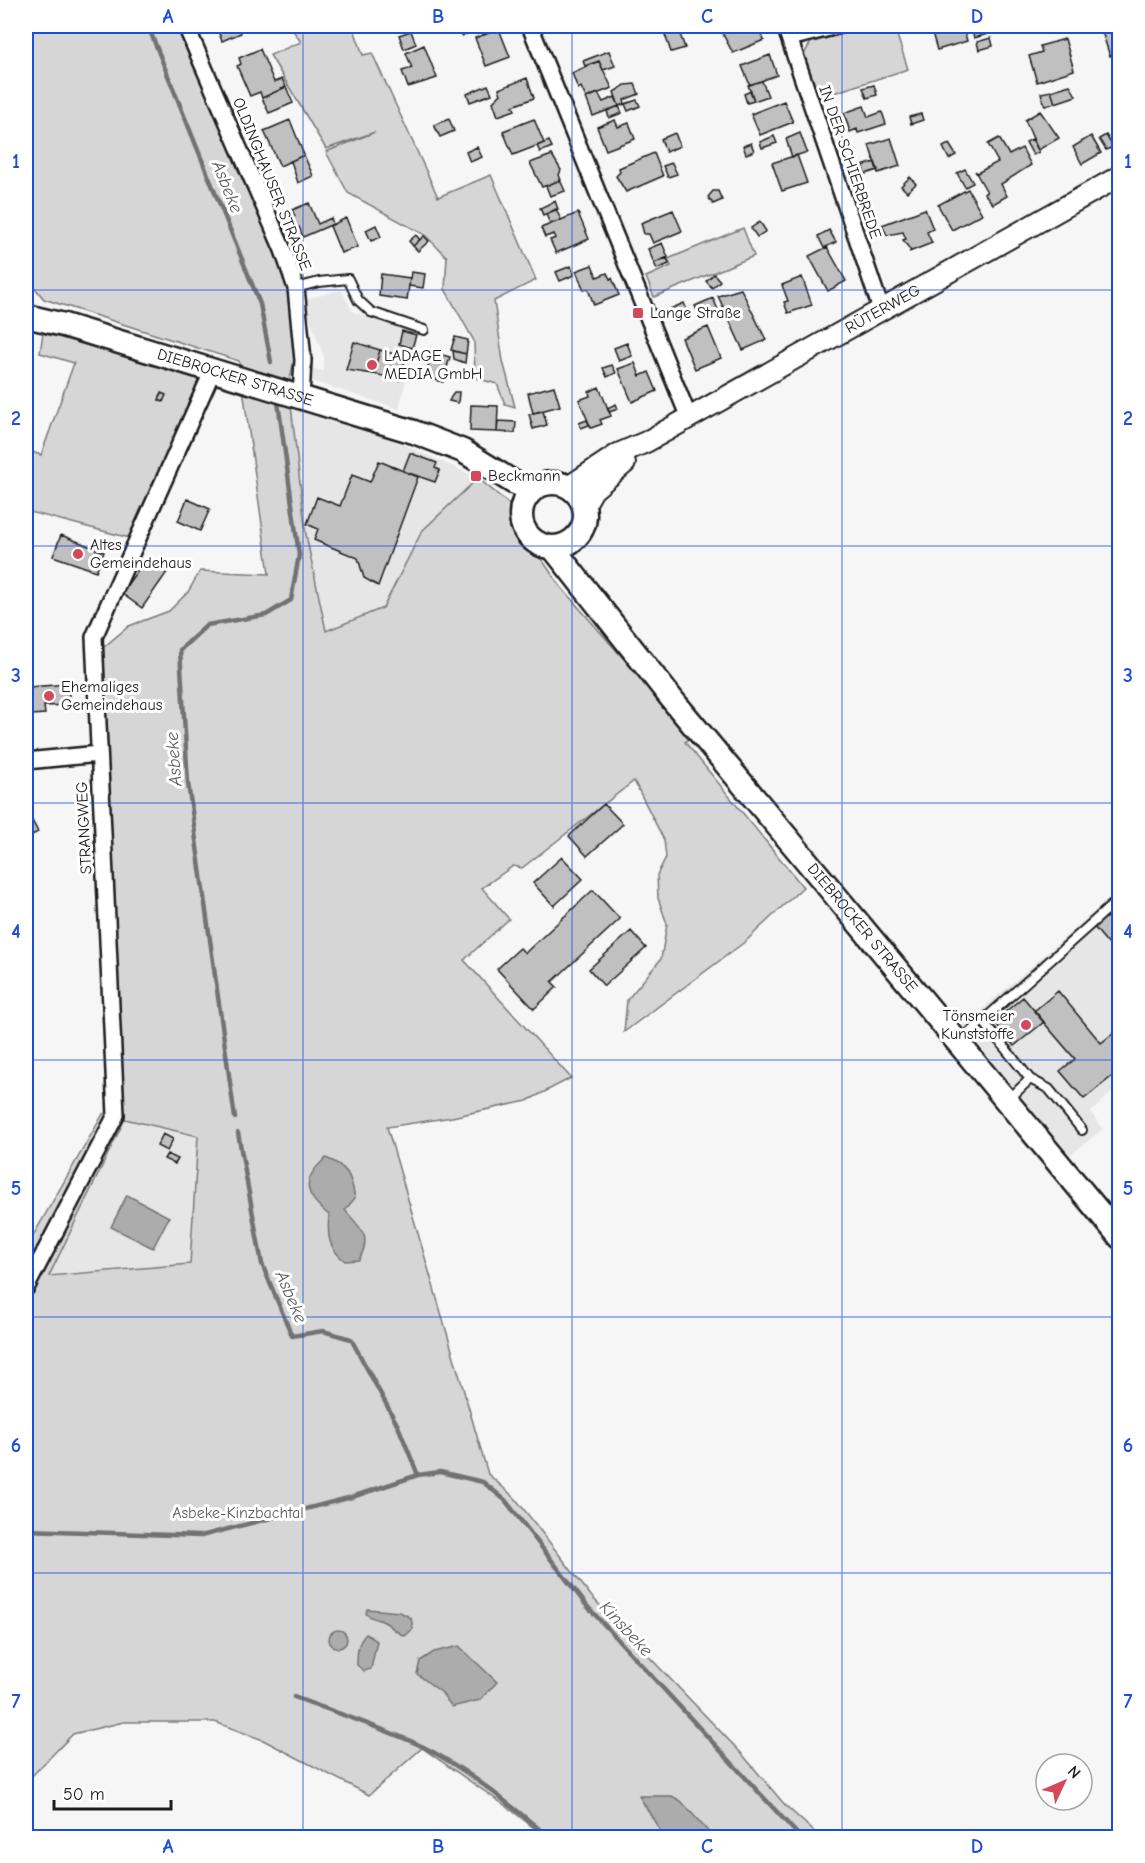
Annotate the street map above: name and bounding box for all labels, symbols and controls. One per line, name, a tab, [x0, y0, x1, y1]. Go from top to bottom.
text: A	[162, 5, 174, 28]
text: B	[432, 5, 444, 28]
text: C	[701, 5, 713, 28]
text: D	[971, 5, 983, 28]
street label: IN DER SCHIERBREDE	[815, 83, 885, 241]
street label: OLDINGHAUSER STRASSE	[229, 95, 315, 273]
text: 1	[12, 150, 20, 173]
text: 1	[1124, 150, 1132, 173]
water label: Asbeke	[207, 157, 247, 216]
street label: RÜTERWEG	[842, 281, 923, 337]
place label: Lange Straße	[650, 304, 741, 322]
marker: Lange Straße	[631, 306, 645, 320]
street label: DIEBROCKER STRASSE	[155, 345, 316, 410]
place label: LADAGE MEDIA GmbH	[384, 347, 482, 383]
marker: LADAGE MEDIA GmbH	[365, 358, 379, 372]
text: 2	[11, 407, 21, 430]
text: 2	[1123, 407, 1133, 430]
place label: Beckmann	[488, 467, 561, 485]
marker: Beckmann	[469, 469, 483, 483]
place label: Altes Gemeindehaus	[90, 536, 192, 572]
marker: Altes Gemeindehaus	[71, 547, 85, 561]
text: 3	[11, 664, 21, 687]
text: 3	[1123, 664, 1133, 687]
place label: Ehemaliges Gemeindehaus	[61, 678, 163, 714]
marker: Ehemaliges Gemeindehaus	[42, 689, 56, 703]
water label: Asbeke	[162, 731, 186, 788]
street label: STRANGWEG	[73, 781, 95, 875]
street label: DIEBROCKER STRASSE	[804, 860, 921, 996]
text: 4	[11, 920, 21, 943]
text: 4	[1123, 920, 1133, 943]
place label: Tönsmeier Kunststoffe	[941, 1007, 1015, 1043]
marker: Tönsmeier Kunststoffe	[1019, 1018, 1033, 1032]
text: 5	[11, 1177, 21, 1200]
text: 5	[1123, 1177, 1133, 1200]
water label: Asbeke	[270, 1267, 311, 1326]
text: 6	[11, 1434, 21, 1457]
text: 6	[1123, 1434, 1133, 1457]
park label: Asbeke-Kinzbachtal	[172, 1504, 304, 1522]
water label: Kinsbeke	[595, 1597, 657, 1661]
text: 7	[12, 1690, 21, 1713]
text: 7	[1124, 1690, 1133, 1713]
north arrow	[1034, 1752, 1094, 1812]
text: N	[1064, 1762, 1084, 1782]
scale bar	[54, 1773, 171, 1811]
text: 50 m	[63, 1784, 105, 1805]
text: A	[162, 1835, 174, 1858]
text: B	[432, 1835, 444, 1858]
text: C	[701, 1835, 713, 1858]
text: D	[971, 1835, 983, 1858]

